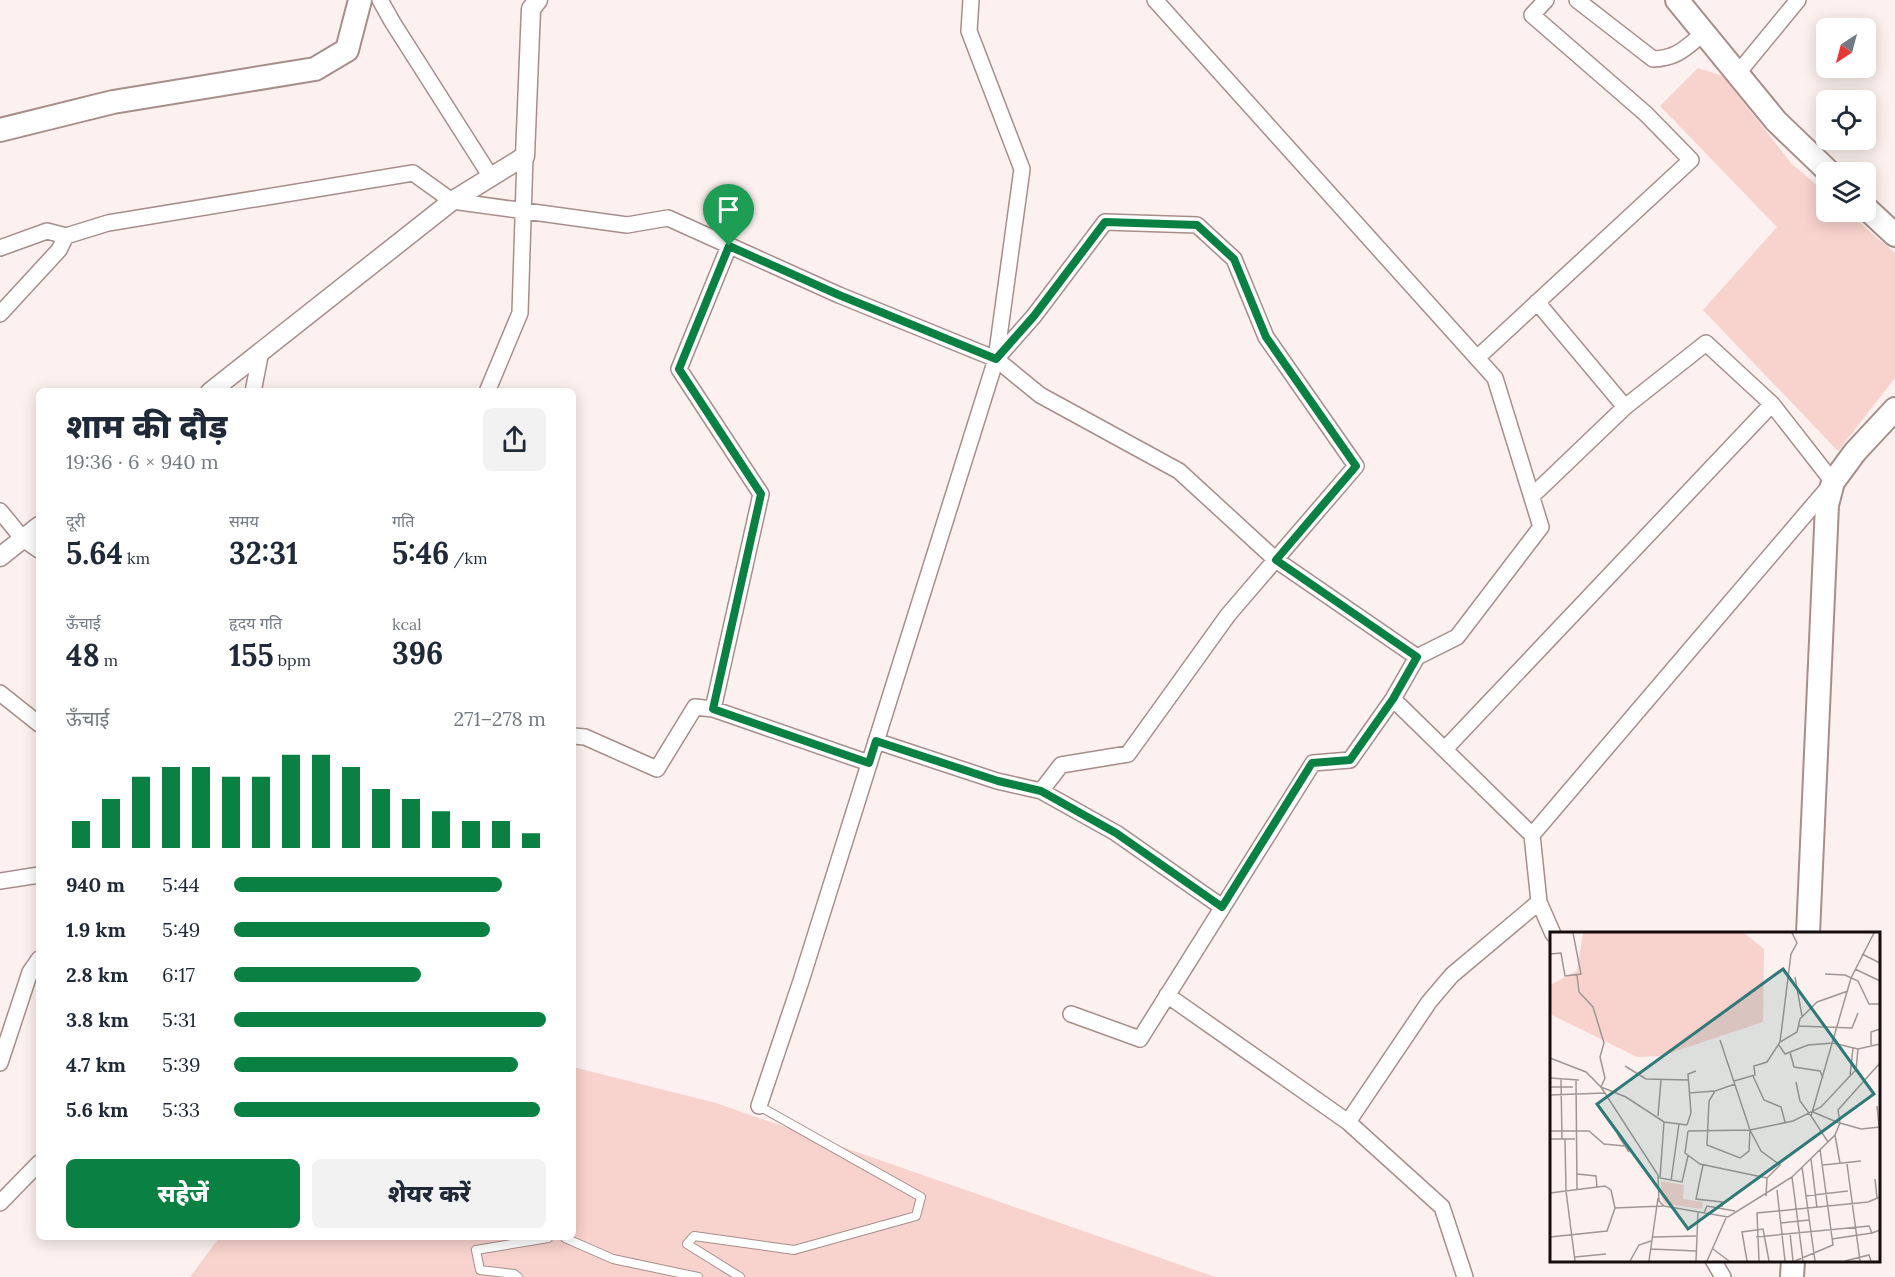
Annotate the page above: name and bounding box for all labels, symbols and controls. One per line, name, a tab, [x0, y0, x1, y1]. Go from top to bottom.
north arrow	[1816, 18, 1876, 78]
map controls	[1816, 18, 1876, 222]
button: locate	[1816, 90, 1876, 150]
button: layers	[1816, 162, 1876, 222]
pin	[703, 184, 754, 246]
icon: arrive	[712, 193, 745, 226]
text: शाम की दौड़	[66, 405, 227, 447]
button: share	[483, 408, 546, 471]
text: 19:36 · 6 × 940 m	[66, 449, 219, 474]
text: दूरी	[66, 511, 85, 531]
text: समय	[229, 511, 259, 531]
text: गति	[392, 511, 414, 531]
text: 5.64	[66, 534, 123, 572]
text: 32:31	[229, 534, 298, 572]
text: 5:46	[392, 534, 449, 572]
text: km	[123, 548, 150, 568]
text: /km	[449, 548, 488, 568]
text: ऊँचाई	[66, 613, 101, 633]
text: हृदय गति	[229, 613, 282, 633]
text: kcal	[392, 614, 422, 634]
text: 396	[392, 634, 443, 672]
text: 48	[66, 636, 100, 674]
text: 155	[229, 636, 274, 674]
text: m	[100, 650, 118, 670]
text: bpm	[274, 650, 311, 670]
text: ऊँचाई	[66, 706, 109, 731]
text: 271–278 m	[454, 706, 546, 731]
text: 940 m	[66, 872, 125, 897]
text: 5:44	[162, 872, 200, 897]
text: 1.9 km	[66, 917, 126, 942]
text: 5:49	[162, 917, 200, 942]
inset map	[1550, 932, 1880, 1262]
text: 2.8 km	[66, 962, 128, 987]
text: 6:17	[162, 962, 195, 987]
text: 3.8 km	[66, 1007, 129, 1032]
text: 5:31	[162, 1007, 196, 1032]
text: 4.7 km	[66, 1052, 126, 1077]
text: 5:39	[162, 1052, 201, 1077]
text: 5.6 km	[66, 1097, 129, 1122]
text: 5:33	[162, 1097, 200, 1122]
button: सहेजें	[66, 1159, 300, 1228]
button: शेयर करें	[312, 1159, 546, 1228]

